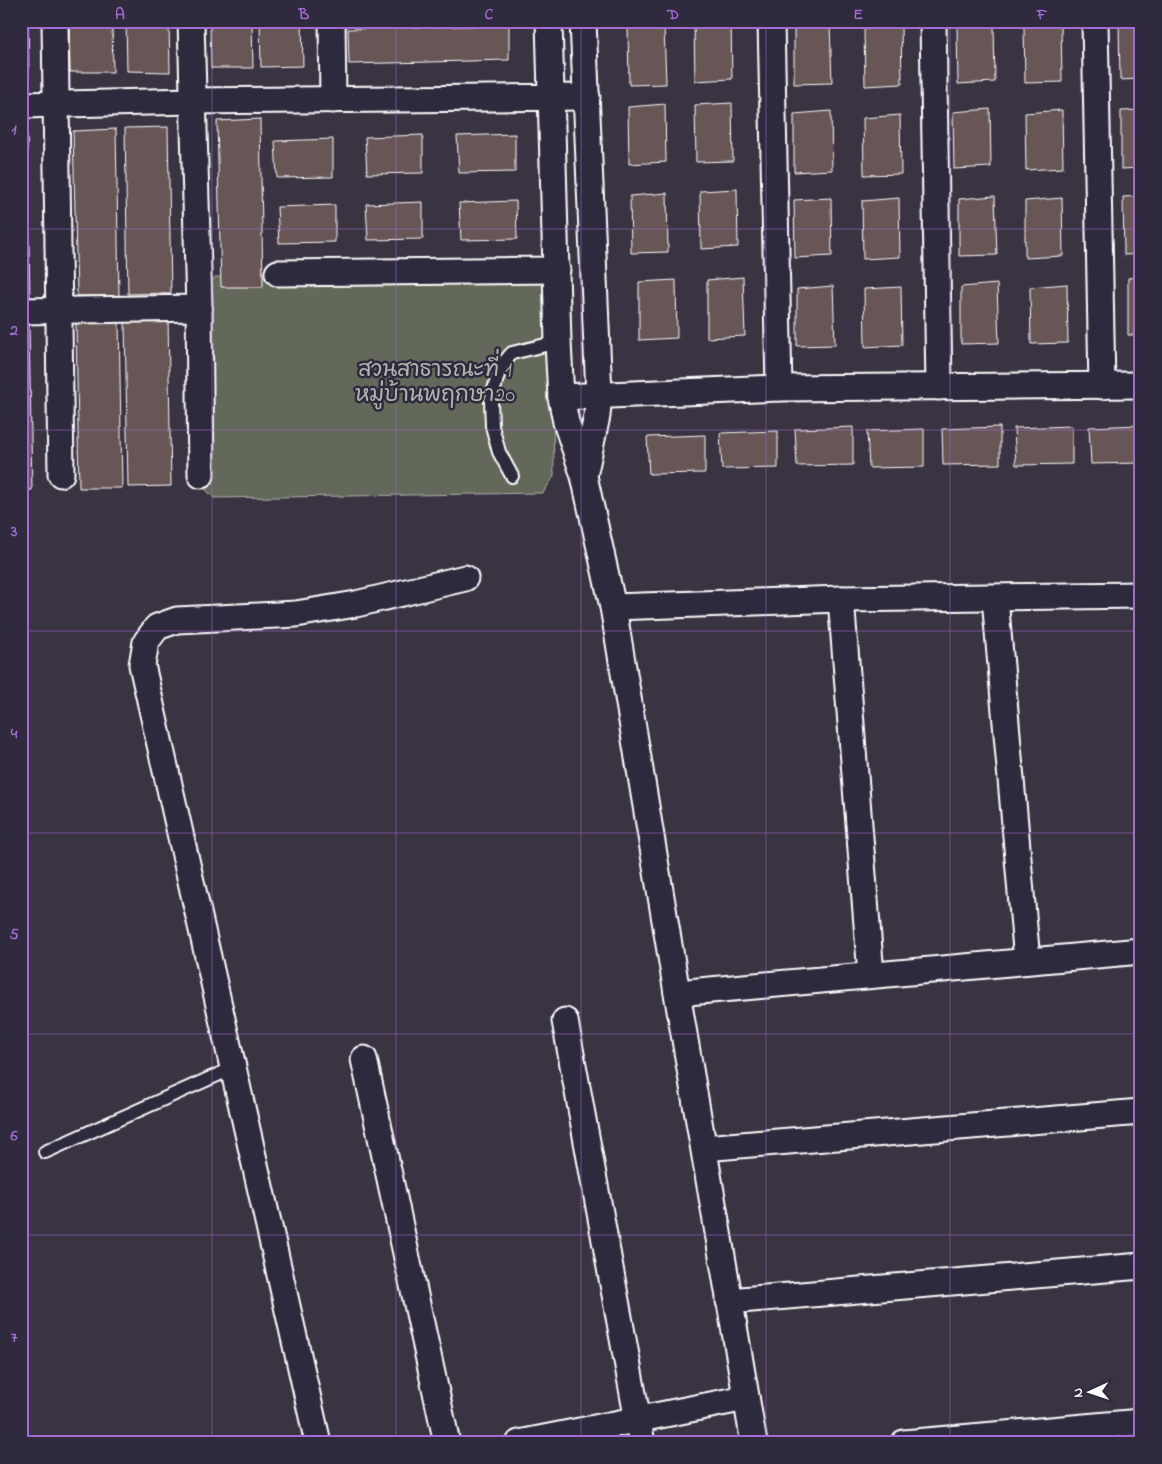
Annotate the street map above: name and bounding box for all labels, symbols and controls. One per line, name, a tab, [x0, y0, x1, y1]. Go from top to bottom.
text: A	[115, 3, 125, 27]
text: B	[298, 3, 310, 27]
text: C	[485, 3, 494, 27]
text: D	[666, 3, 679, 27]
text: E	[853, 3, 863, 27]
text: F	[1036, 3, 1048, 27]
text: 1	[11, 118, 17, 142]
text: 2	[9, 319, 18, 343]
park label: สวนสาธารณะที่ 1 หมู่บ้านพฤกษา20	[355, 348, 515, 412]
text: 3	[10, 520, 18, 544]
text: 4	[10, 722, 18, 746]
text: 5	[9, 923, 19, 947]
text: 6	[9, 1124, 18, 1148]
text: 7	[11, 1326, 18, 1350]
north arrow	[1064, 1366, 1114, 1416]
text: N	[1068, 1387, 1089, 1398]

